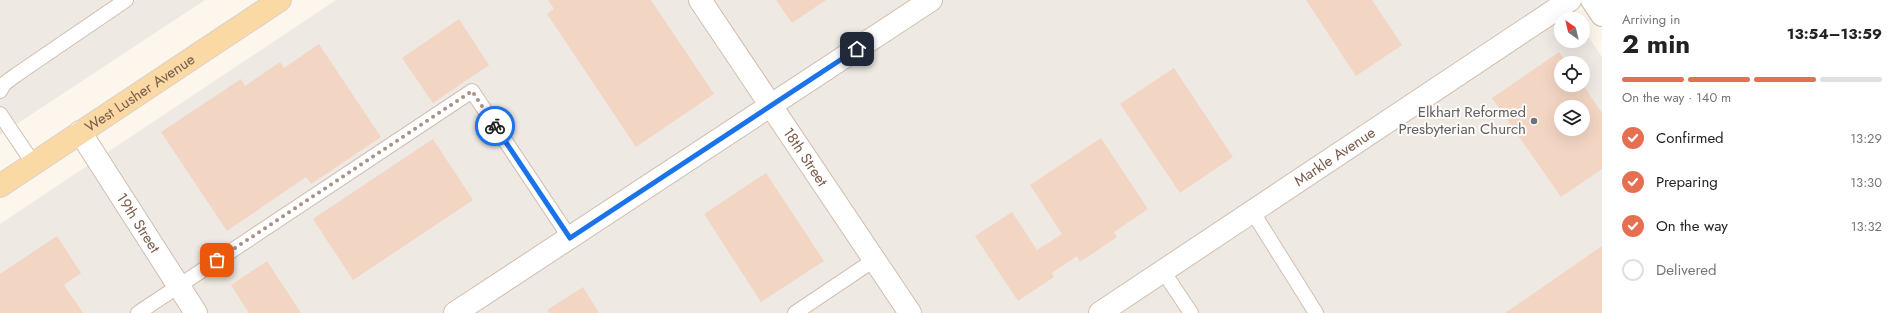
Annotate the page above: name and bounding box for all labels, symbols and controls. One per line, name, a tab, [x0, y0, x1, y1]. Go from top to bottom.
text: Arriving in	[1622, 10, 1680, 29]
north arrow	[1554, 12, 1590, 48]
map controls	[1554, 12, 1590, 136]
text: 13:54–13:59	[1787, 23, 1882, 45]
text: 2 min	[1622, 25, 1690, 63]
pin	[840, 32, 874, 66]
icon: home	[846, 38, 868, 60]
street label: West Lusher Avenue	[81, 48, 200, 138]
button: locate	[1554, 56, 1590, 92]
text: On the way · 140 m	[1622, 88, 1731, 107]
button: layers	[1554, 100, 1590, 136]
place label: Elkhart Reformed Presbyterian Church	[1399, 101, 1526, 140]
courier	[475, 106, 515, 146]
icon: bike	[484, 115, 506, 137]
marker: Elkhart Reformed Presbyterian Church	[1529, 116, 1539, 126]
street label: Markle Avenue	[1290, 121, 1380, 192]
street label: 18th Street	[778, 123, 833, 191]
icon: check	[1622, 127, 1644, 149]
text: Confirmed	[1656, 127, 1724, 149]
text: 13:29	[1850, 129, 1882, 148]
icon: check	[1622, 171, 1644, 193]
text: Preparing	[1656, 171, 1718, 193]
text: 13:30	[1850, 173, 1882, 192]
street label: 19th Street	[111, 189, 166, 258]
icon: check	[1622, 215, 1644, 237]
text: On the way	[1656, 215, 1728, 237]
text: 13:32	[1851, 217, 1882, 236]
pin	[200, 243, 234, 277]
icon: bag	[206, 249, 228, 271]
text: Delivered	[1656, 259, 1717, 281]

